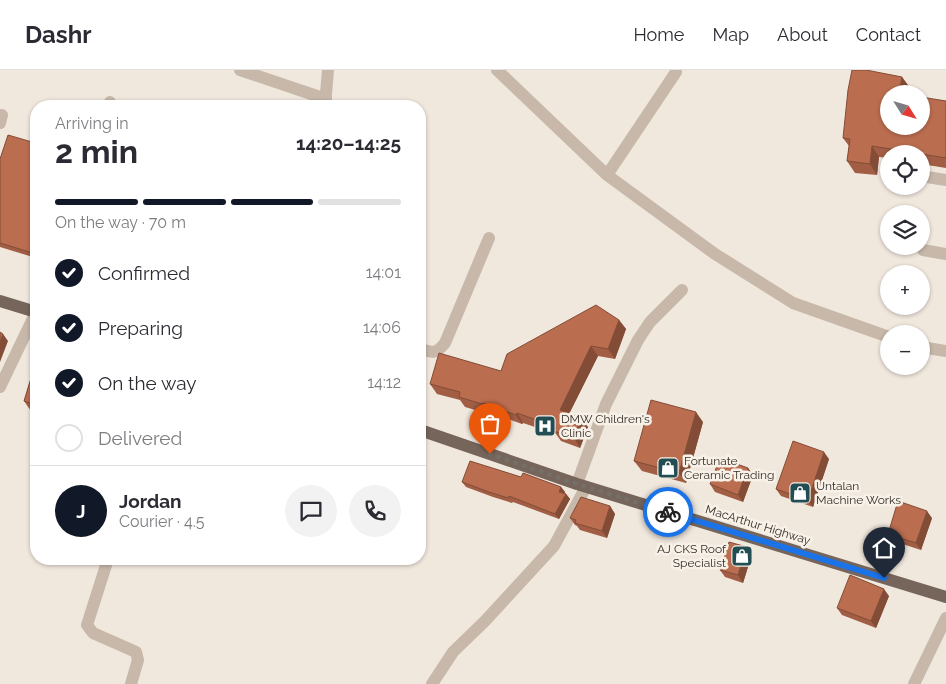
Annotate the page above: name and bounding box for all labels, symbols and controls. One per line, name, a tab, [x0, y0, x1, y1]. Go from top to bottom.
text: Dashr	[25, 20, 91, 49]
text: Home	[633, 24, 684, 45]
text: Map	[712, 24, 749, 45]
text: About	[777, 24, 828, 45]
text: Contact	[856, 24, 921, 45]
north arrow	[880, 85, 930, 135]
map controls	[880, 85, 930, 375]
text: Arriving in	[55, 114, 129, 133]
text: 14:20–14:25	[296, 132, 401, 154]
text: 2 min	[55, 133, 138, 170]
button: locate	[880, 145, 930, 195]
button: layers	[880, 205, 930, 255]
text: On the way · 70 m	[55, 213, 186, 232]
icon: check	[55, 259, 83, 287]
text: Confirmed	[98, 262, 190, 284]
text: 14:01	[366, 263, 401, 282]
button: +	[880, 265, 930, 315]
icon: check	[55, 314, 83, 342]
text: Preparing	[98, 317, 183, 339]
text: 14:06	[363, 318, 401, 337]
button: −	[880, 325, 930, 375]
icon: check	[55, 369, 83, 397]
text: On the way	[98, 372, 197, 394]
text: 14:12	[367, 373, 401, 392]
pin	[469, 403, 511, 454]
icon: bag	[476, 410, 504, 438]
place label: DMW Children's Clinic	[561, 412, 650, 440]
hospital icon: DMW Children's Clinic	[533, 414, 557, 438]
text: Delivered	[98, 427, 182, 449]
place label: Fortunate Ceramic Trading	[684, 454, 774, 482]
shop icon: Fortunate Ceramic Trading	[656, 456, 680, 480]
place label: Untalan Machine Works	[816, 479, 901, 507]
shop icon: Untalan Machine Works	[788, 481, 812, 505]
button: chat	[285, 485, 337, 537]
button: phone	[349, 485, 401, 537]
courier	[643, 487, 693, 537]
text: Jordan	[119, 490, 182, 512]
icon: bike	[654, 498, 682, 526]
text: J	[76, 500, 86, 522]
street label: MacArthur Highway	[704, 502, 813, 548]
text: Courier · 4.5	[119, 512, 204, 531]
pin	[863, 527, 905, 578]
icon: home	[870, 534, 898, 562]
place label: AJ CKS Roof Specialist	[657, 542, 727, 570]
shop icon: AJ CKS Roof Specialist	[730, 544, 754, 568]

